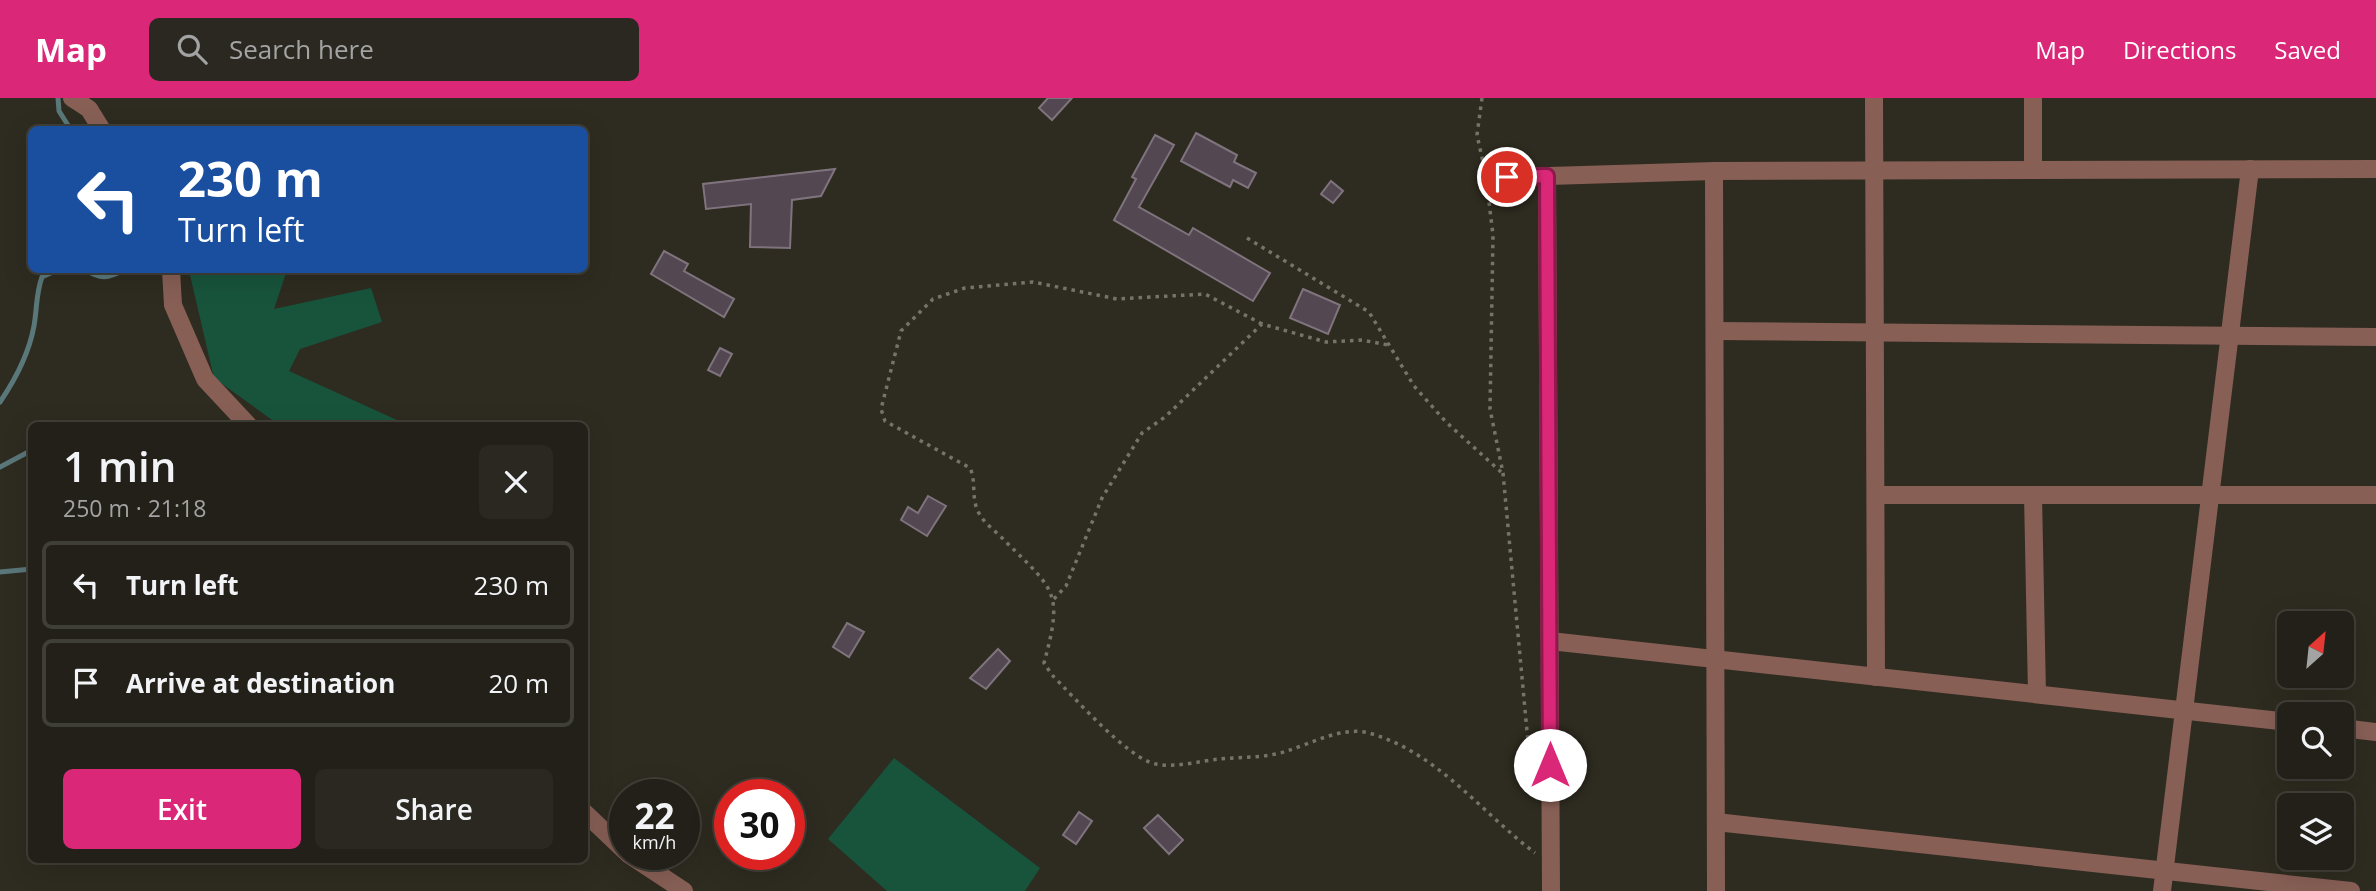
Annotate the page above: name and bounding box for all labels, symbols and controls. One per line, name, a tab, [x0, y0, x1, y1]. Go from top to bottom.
search box	[149, 18, 639, 81]
text: Map	[35, 27, 107, 72]
icon: search	[173, 30, 211, 68]
text: Search here	[229, 31, 374, 67]
text: Map	[2035, 33, 2085, 66]
text: Directions	[2123, 33, 2236, 66]
text: Saved	[2274, 33, 2341, 66]
text: 230 m	[178, 145, 323, 211]
pin	[1477, 147, 1537, 207]
icon: left	[63, 154, 154, 245]
icon: arrive	[1488, 158, 1526, 196]
text: Turn left	[178, 208, 304, 251]
text: 1 min	[63, 437, 176, 494]
button: close	[479, 445, 553, 519]
text: 250 m · 21:18	[63, 492, 206, 524]
icon: left	[67, 566, 105, 604]
text: Turn left	[126, 567, 238, 603]
text: 230 m	[474, 567, 549, 603]
north arrow	[2277, 611, 2354, 688]
map controls	[2277, 611, 2354, 870]
icon: arrive	[67, 664, 105, 702]
text: Arrive at destination	[126, 665, 395, 701]
text: 20 m	[488, 665, 549, 701]
button: search	[2277, 702, 2354, 779]
position arrow	[1513, 728, 1587, 802]
button: Exit	[63, 769, 301, 849]
button: Share	[315, 769, 553, 849]
speed limit sign: 30	[714, 779, 805, 870]
text: 22	[634, 792, 675, 839]
button: layers	[2277, 793, 2354, 870]
text: km/h	[633, 830, 676, 854]

